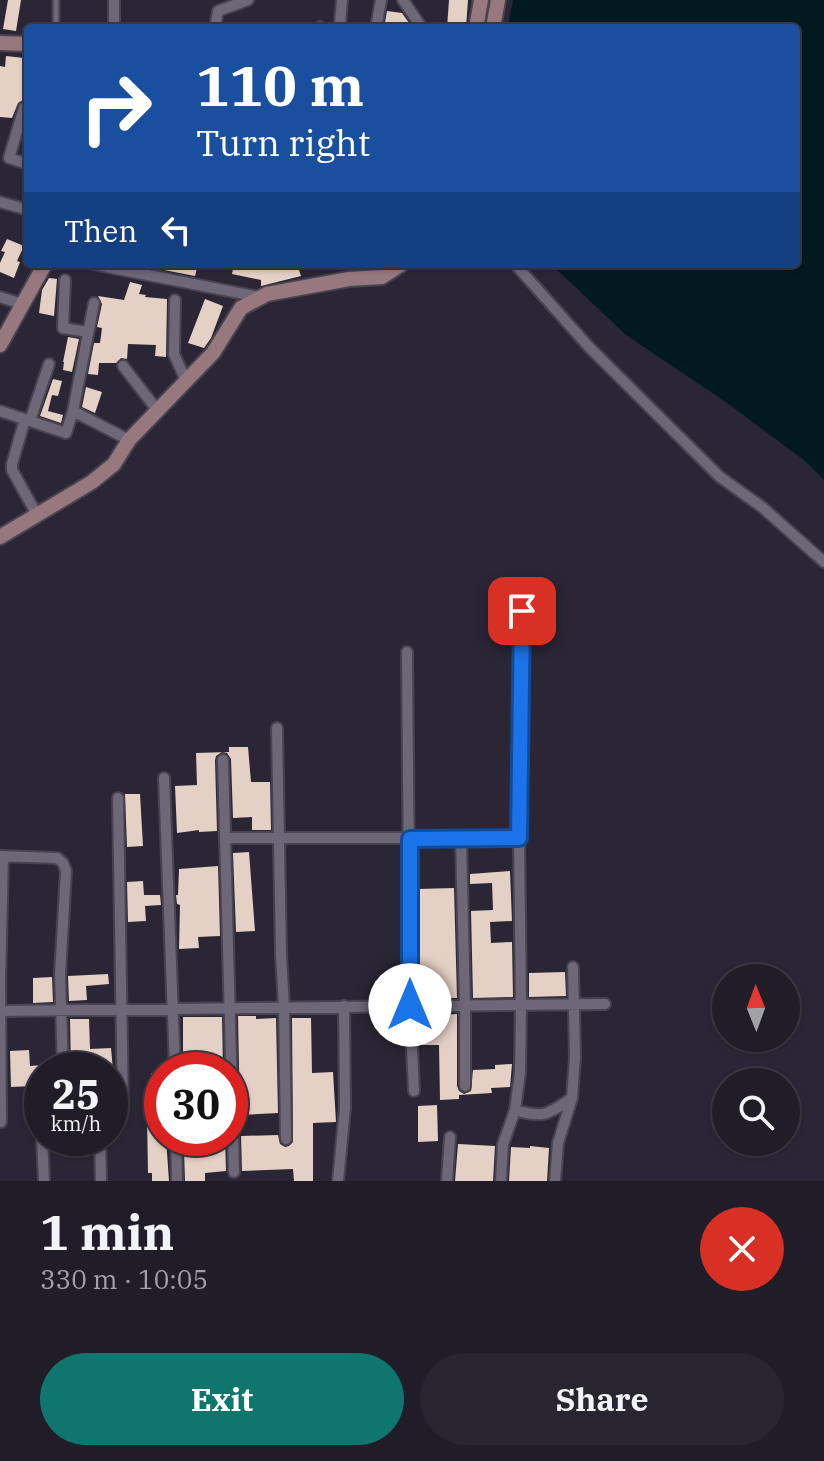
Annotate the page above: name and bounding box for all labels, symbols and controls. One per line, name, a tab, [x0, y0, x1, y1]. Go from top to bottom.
text: 110 m	[196, 49, 364, 121]
icon: right	[64, 56, 168, 160]
text: Turn right	[196, 119, 370, 166]
icon: left	[154, 208, 198, 252]
text: Then	[64, 211, 138, 250]
pin	[488, 577, 556, 645]
icon: arrive	[500, 589, 544, 633]
position arrow	[368, 963, 452, 1047]
north arrow	[712, 964, 800, 1052]
map controls	[712, 964, 800, 1156]
speed limit sign: 30	[144, 1052, 248, 1156]
text: 25	[52, 1068, 100, 1120]
button: search	[712, 1068, 800, 1156]
text: km/h	[51, 1110, 101, 1137]
text: 1 min	[40, 1201, 174, 1263]
button: close	[700, 1207, 784, 1291]
text: 330 m · 10:05	[40, 1262, 208, 1296]
button: Exit	[40, 1353, 404, 1445]
button: Share	[420, 1353, 784, 1445]

